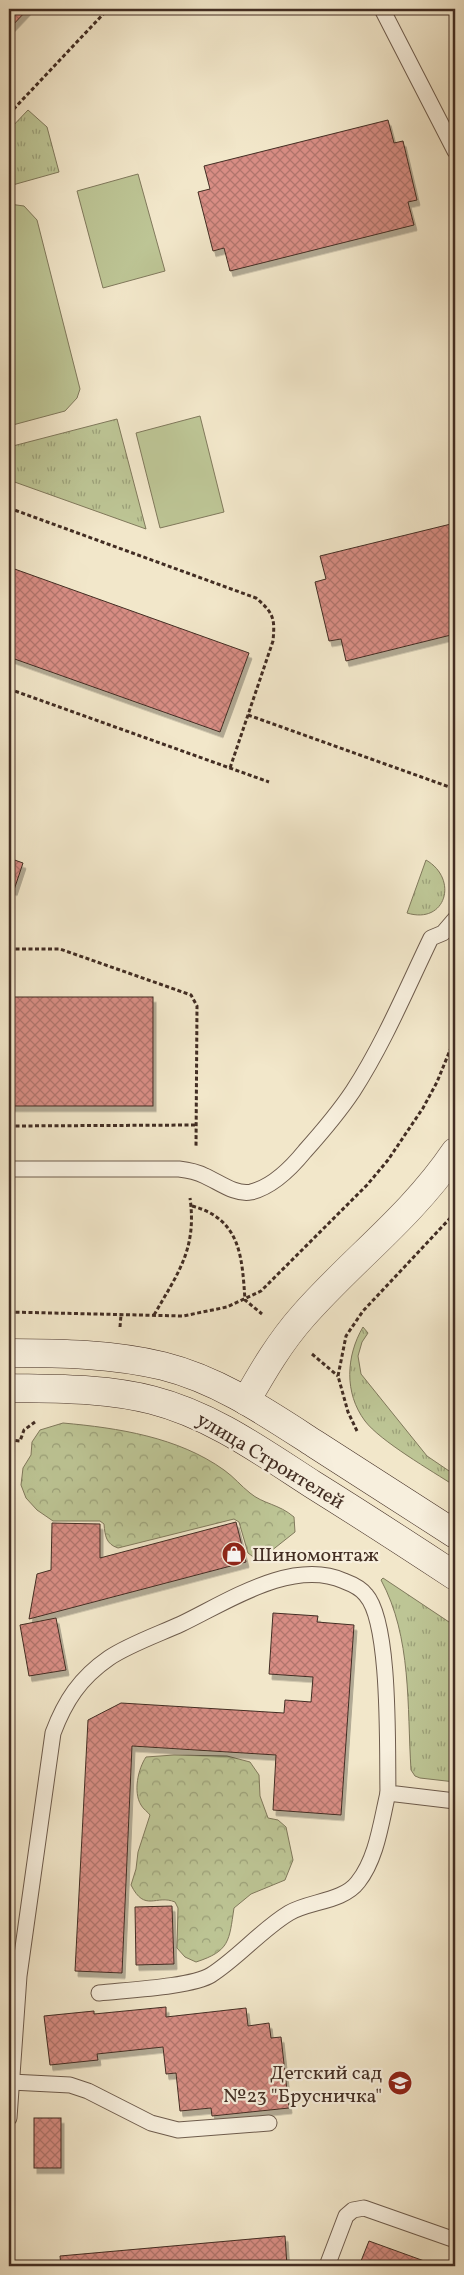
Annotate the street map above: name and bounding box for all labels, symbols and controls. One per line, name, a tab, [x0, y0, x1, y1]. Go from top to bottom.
street label: улица Строителей	[191, 1406, 349, 1517]
shop icon: Шиномонтаж	[221, 1541, 247, 1567]
place label: Шиномонтаж	[252, 1542, 379, 1570]
place label: Детский сад №23 "Брусничка"	[223, 2060, 382, 2111]
school or university icon: Детский сад №23 "Брусничка"	[387, 2070, 413, 2096]

